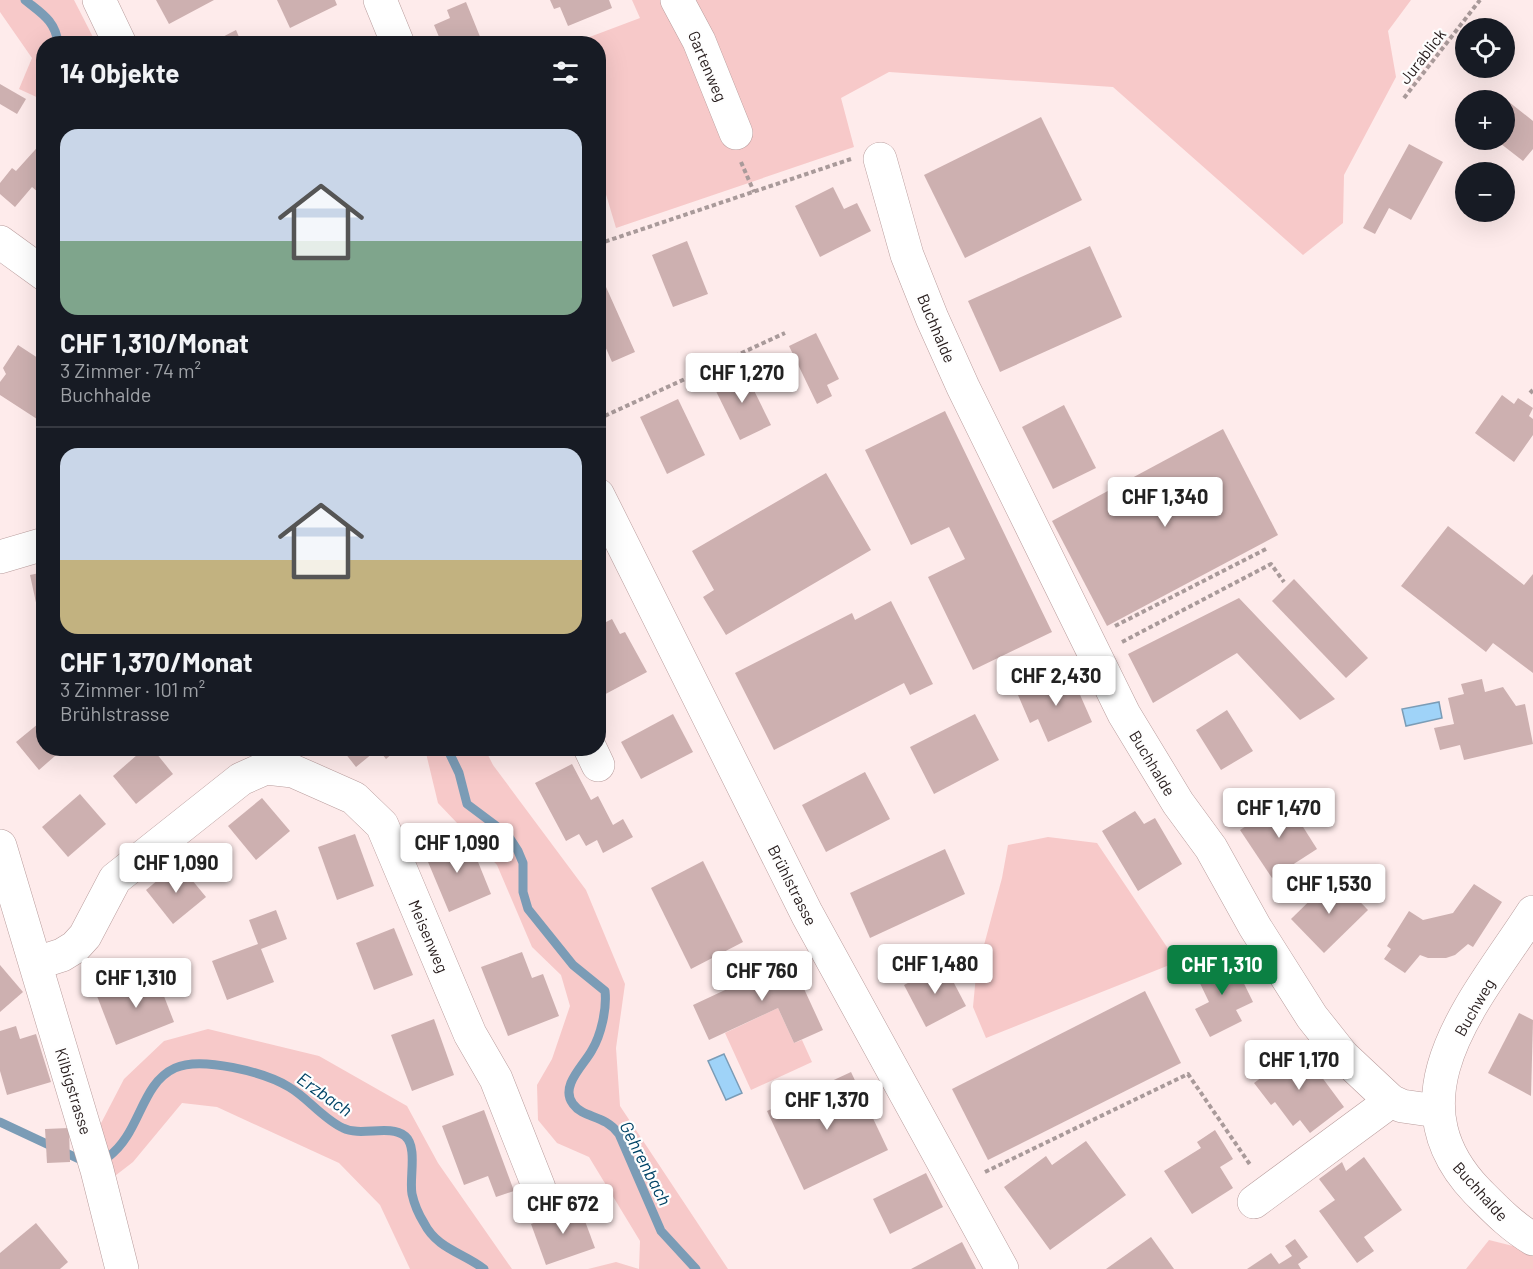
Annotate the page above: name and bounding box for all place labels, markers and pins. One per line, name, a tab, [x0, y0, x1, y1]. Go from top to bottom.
pin: CHF 1,270	[673, 353, 811, 404]
pin: CHF 1,340	[1096, 477, 1234, 528]
pin: CHF 2,430	[987, 656, 1125, 707]
pin: CHF 1,470	[1210, 788, 1348, 839]
pin: CHF 1,090	[388, 823, 526, 874]
pin: CHF 1,090	[107, 843, 245, 894]
pin: CHF 1,530	[1260, 864, 1398, 915]
pin: CHF 1,480	[866, 944, 1004, 995]
pin: CHF 1,310	[1153, 945, 1291, 996]
pin: CHF 760	[707, 951, 817, 1002]
pin: CHF 1,310	[67, 958, 205, 1009]
pin: CHF 1,170	[1230, 1040, 1368, 1091]
pin: CHF 1,370	[758, 1080, 896, 1131]
pin: CHF 672	[508, 1184, 618, 1235]

